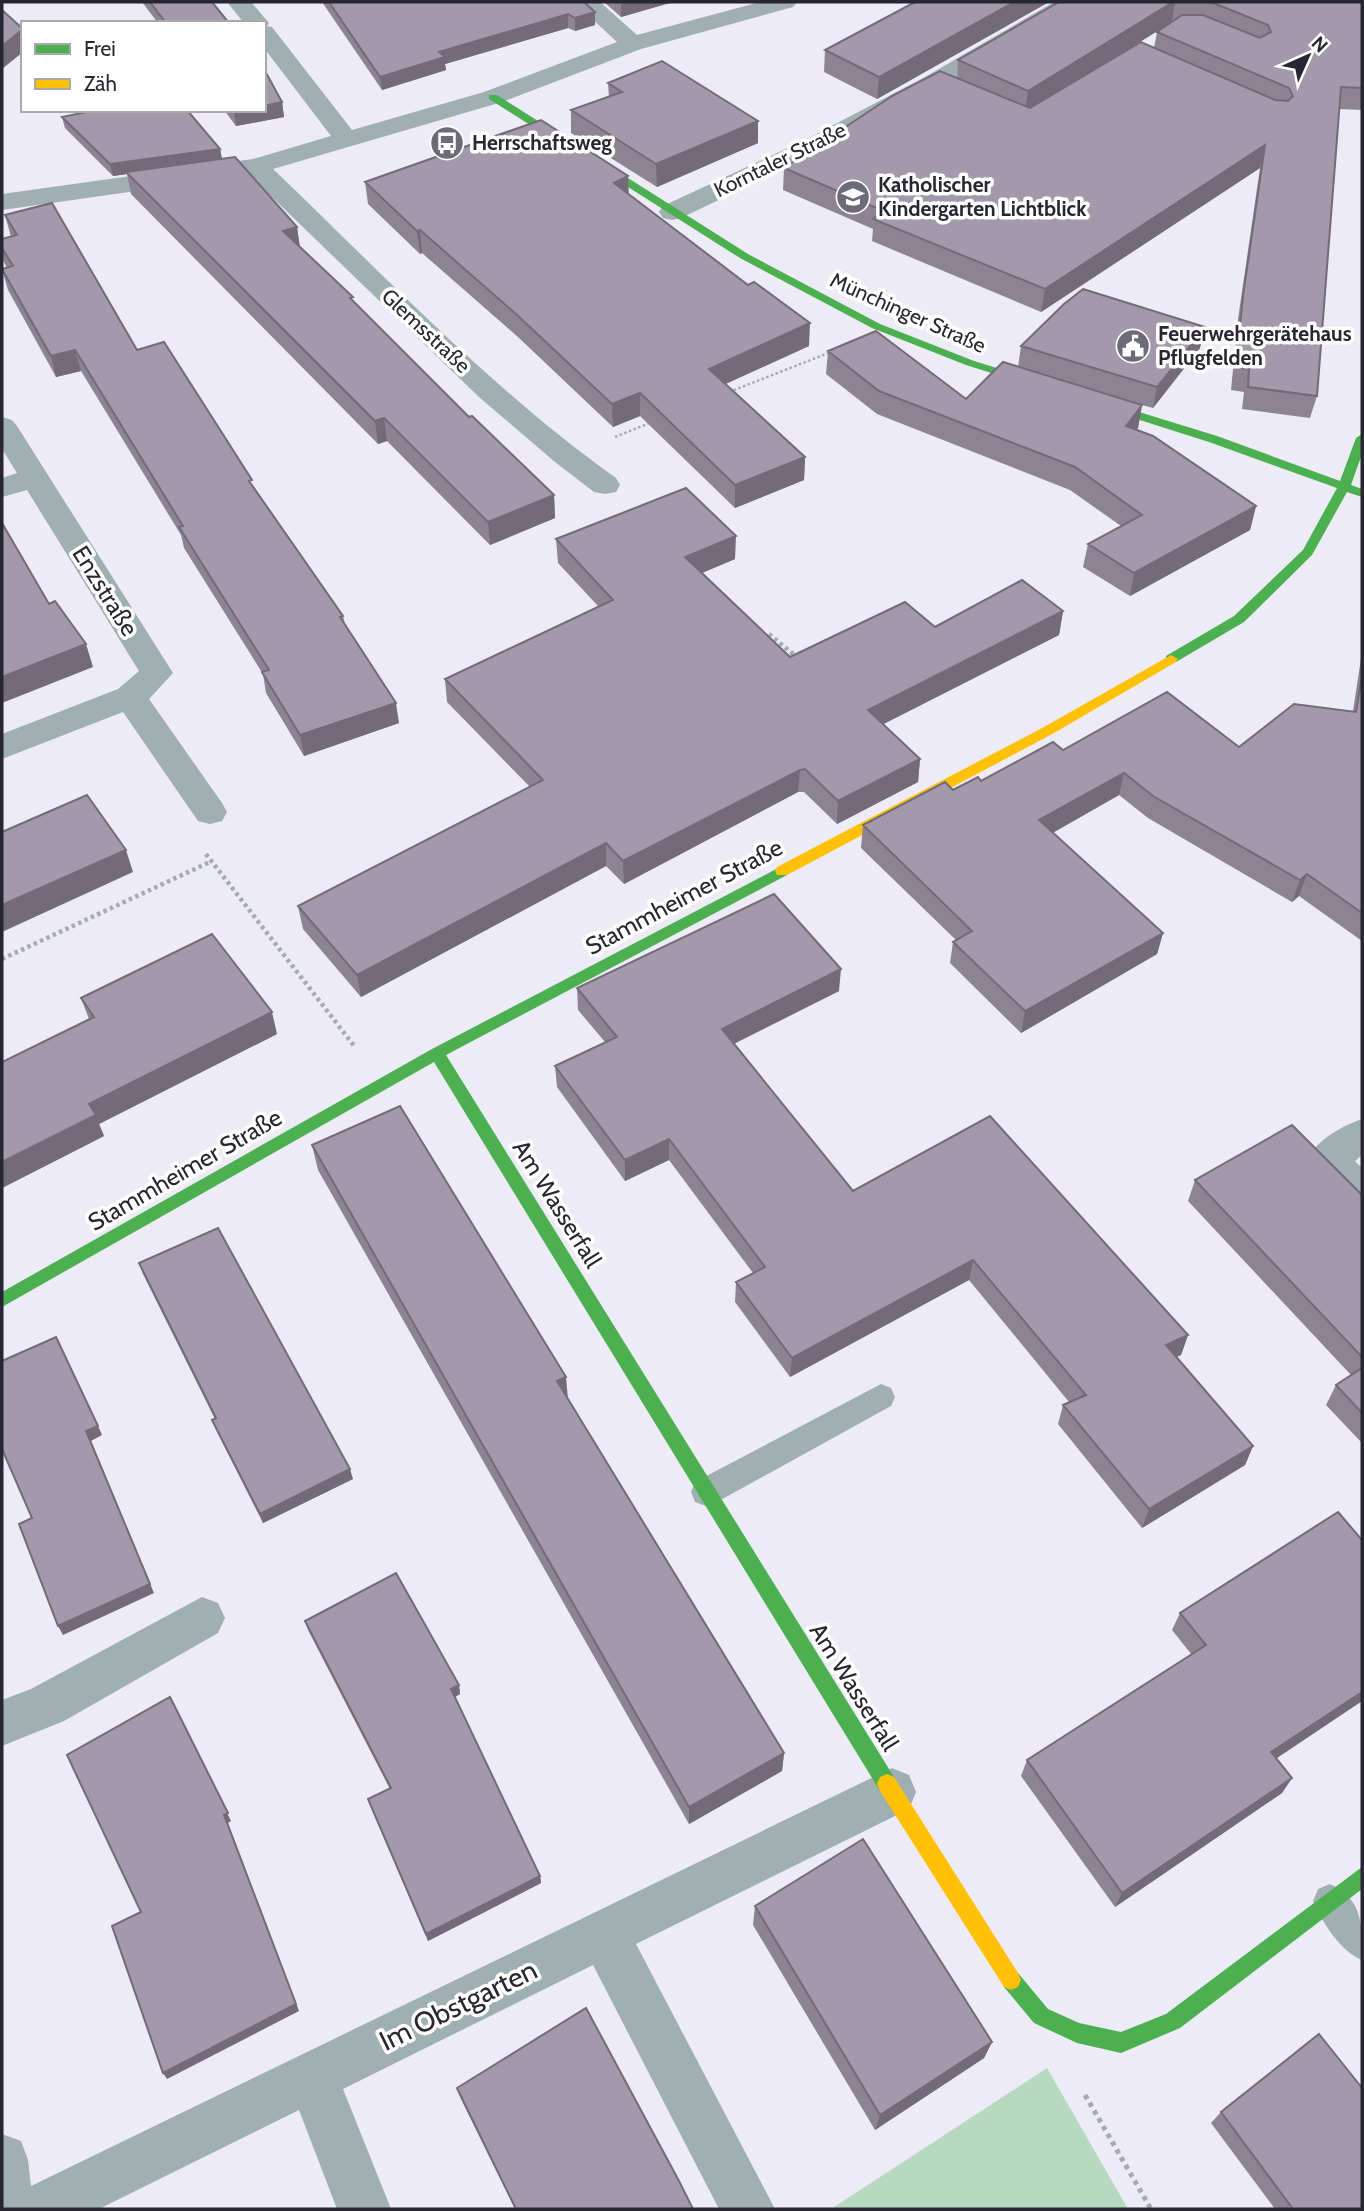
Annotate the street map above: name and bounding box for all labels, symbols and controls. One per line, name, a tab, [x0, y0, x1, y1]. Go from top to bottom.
legend	[21, 21, 266, 112]
north arrow	[1273, 21, 1343, 91]
text: N	[1307, 31, 1333, 57]
text: Frei	[84, 36, 116, 61]
text: Zäh	[84, 71, 117, 96]
street label: Korntaler Straße	[710, 117, 850, 202]
bus stop icon: Herrschaftsweg	[428, 124, 466, 162]
place label: Herrschaftsweg	[472, 130, 612, 155]
place label: Katholischer Kindergarten Lichtblick	[878, 172, 1087, 221]
school or university icon: Katholischer Kindergarten Lichtblick	[834, 178, 872, 216]
street label: Münchinger Straße	[827, 267, 990, 358]
street label: Glemsstraße	[377, 283, 476, 378]
place label: Feuerwehrgerätehaus Pflugfelden	[1158, 321, 1352, 370]
public building icon: Feuerwehrgerätehaus Pflugfelden	[1114, 327, 1152, 365]
street label: Enzstraße	[66, 540, 144, 641]
street label: Stammheimer Straße	[580, 832, 787, 961]
street label: Stammheimer Straße	[83, 1102, 287, 1237]
street label: Am Wasserfall	[507, 1135, 608, 1273]
street label: Am Wasserfall	[804, 1618, 905, 1756]
street label: Im Obstgarten	[374, 1952, 542, 2058]

